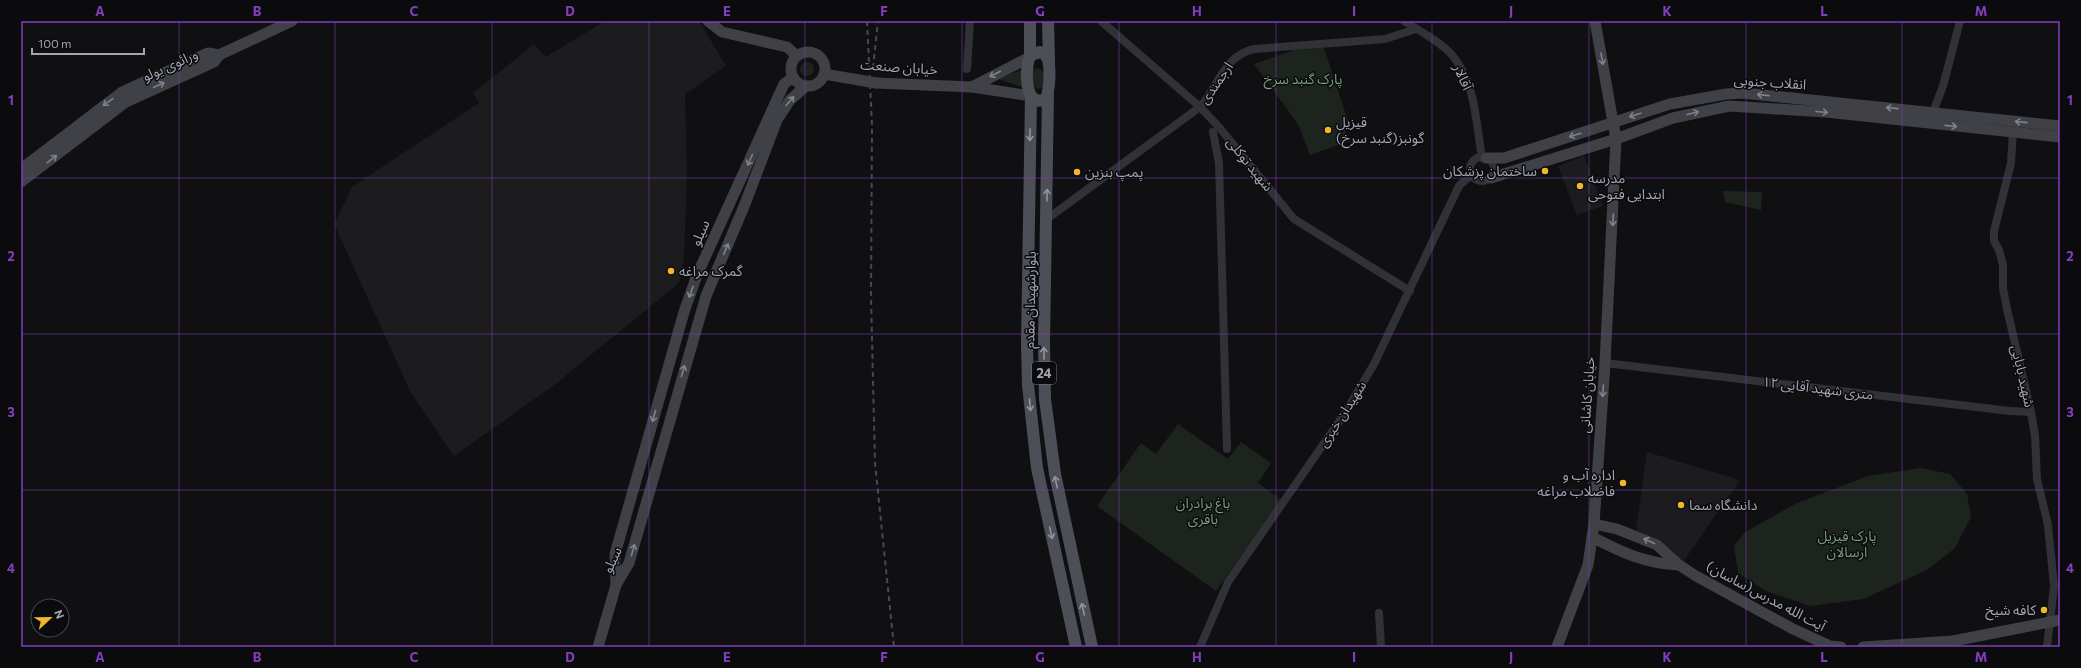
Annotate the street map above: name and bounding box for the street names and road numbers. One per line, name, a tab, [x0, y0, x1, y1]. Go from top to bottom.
street label: ورائوی یولو	[139, 45, 201, 85]
street label: خیابان صنعت	[860, 55, 938, 79]
street label: ارجمندی	[1195, 59, 1237, 107]
street label: آقالار	[1449, 60, 1477, 94]
street label: انقلاب جنوبی	[1733, 70, 1807, 94]
street label: شهید توکلی	[1223, 133, 1277, 195]
street label: سیلو	[686, 217, 714, 249]
street label: بلوارشهیدان مقدم	[1020, 251, 1042, 349]
street label: شهید بابایی	[2007, 343, 2039, 409]
street label: خیابان کاشانی	[1575, 356, 1599, 434]
road number: 24	[1032, 362, 1056, 384]
street label: ۱۲ متری شهید آقایی	[1761, 372, 1875, 404]
street label: شهیدان خیری	[1314, 377, 1370, 451]
street label: سیلو	[598, 544, 626, 576]
street label: آیت الله مدرس(ساسان)	[1703, 557, 1830, 636]

